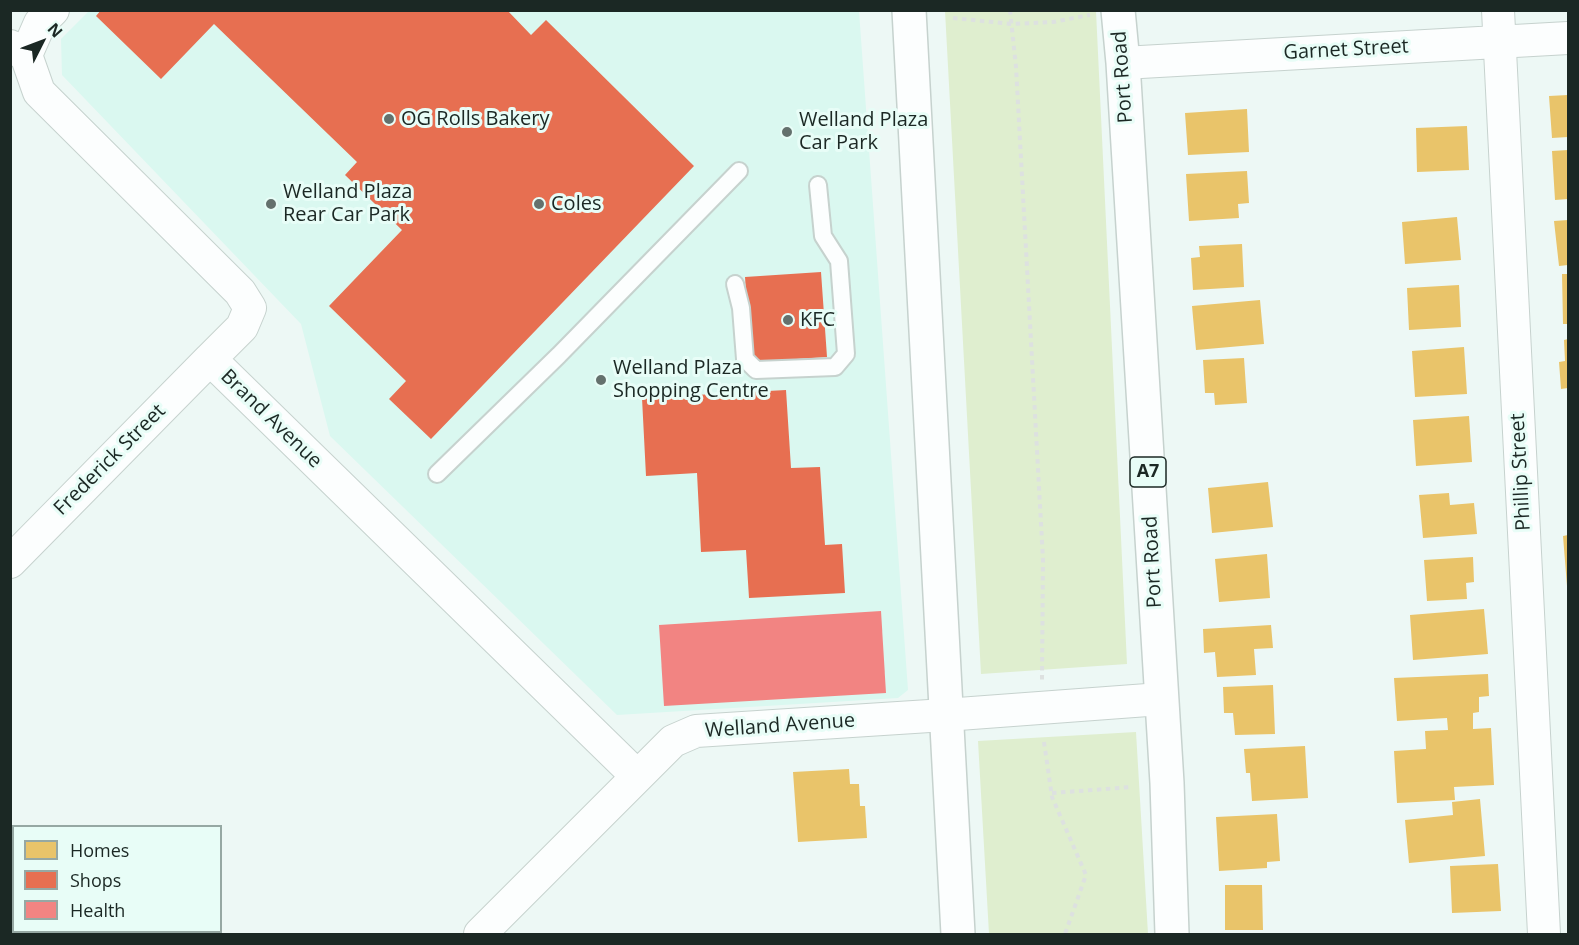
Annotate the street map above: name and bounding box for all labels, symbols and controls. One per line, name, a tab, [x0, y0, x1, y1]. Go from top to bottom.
north arrow	[12, 12, 72, 72]
text: N	[43, 18, 68, 42]
street label: Port Road	[1108, 30, 1138, 124]
street label: Garnet Street	[1283, 35, 1409, 65]
place label: OG Rolls Bakery	[401, 107, 549, 131]
place label: Welland Plaza Car Park	[799, 108, 928, 155]
marker: OG Rolls Bakery	[382, 112, 396, 126]
marker: Welland Plaza Car Park	[780, 125, 794, 139]
place label: Welland Plaza Rear Car Park	[283, 180, 412, 227]
place label: Coles	[551, 192, 601, 216]
marker: Welland Plaza Rear Car Park	[264, 197, 278, 211]
marker: Coles	[532, 197, 546, 211]
place label: KFC	[800, 308, 835, 332]
marker: KFC	[781, 313, 795, 327]
place label: Welland Plaza Shopping Centre	[613, 356, 769, 403]
street label: Brand Avenue	[215, 365, 327, 473]
marker: Welland Plaza Shopping Centre	[594, 373, 608, 387]
street label: Frederick Street	[49, 399, 171, 521]
street label: Phillip Street	[1506, 413, 1536, 531]
road number: A7	[1130, 457, 1166, 487]
street label: Port Road	[1139, 515, 1167, 609]
street label: Welland Avenue	[704, 709, 856, 743]
legend	[12, 825, 222, 933]
text: Homes	[70, 838, 129, 862]
text: Shops	[70, 868, 121, 892]
text: Health	[70, 898, 125, 922]

